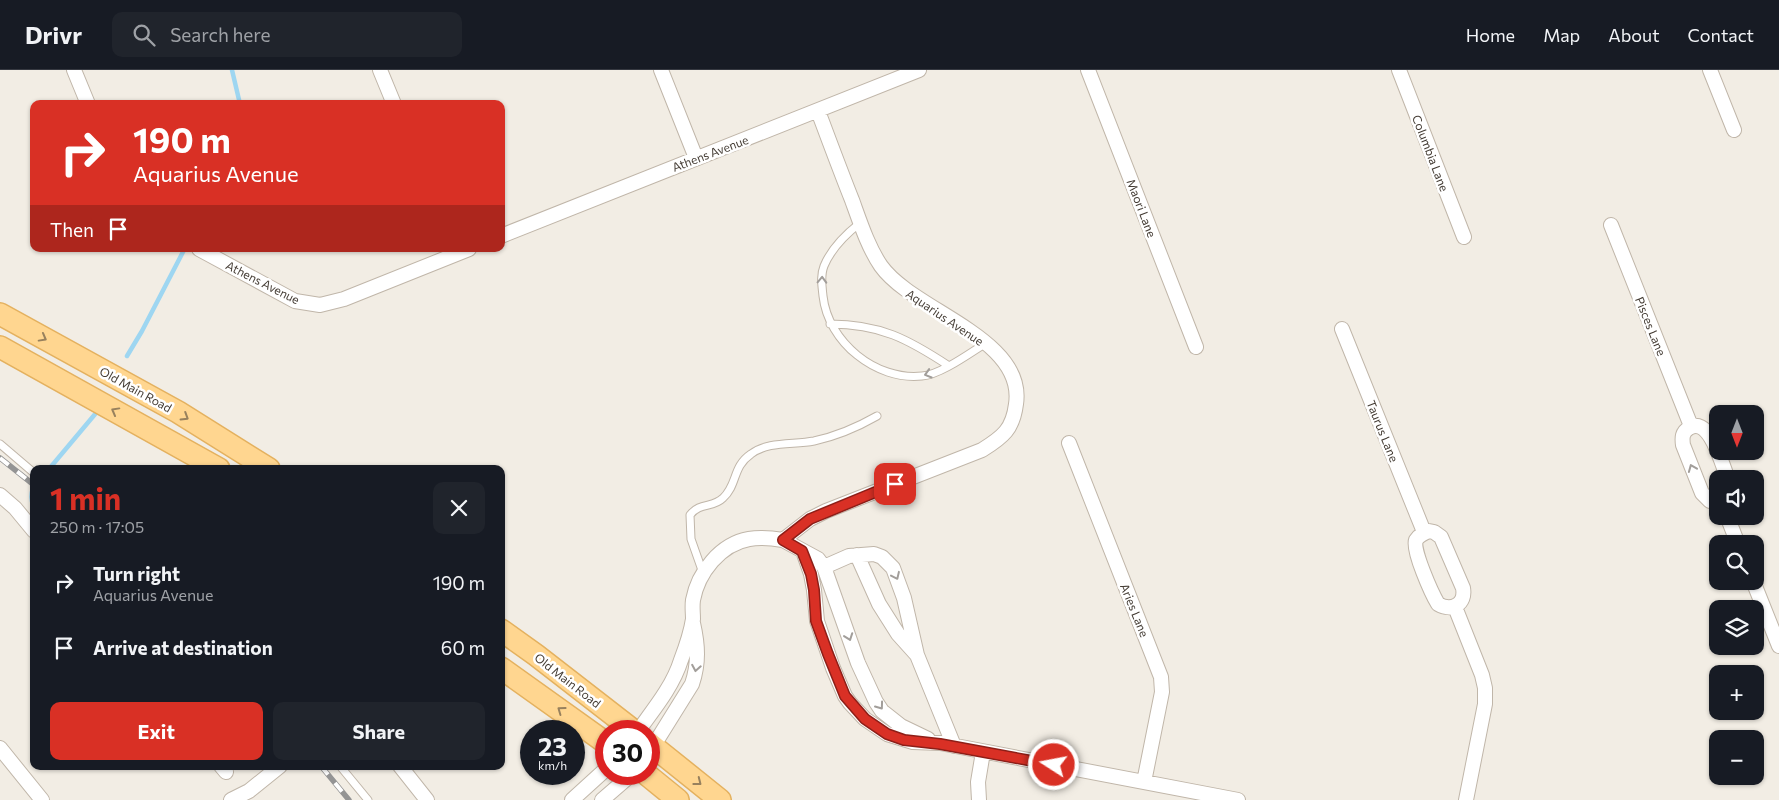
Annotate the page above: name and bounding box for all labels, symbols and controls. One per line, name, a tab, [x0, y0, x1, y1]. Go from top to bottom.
search box	[112, 12, 462, 57]
text: Drivr	[25, 20, 82, 49]
icon: search	[130, 21, 158, 49]
text: Search here	[170, 23, 271, 46]
text: Home	[1466, 24, 1515, 46]
text: Map	[1543, 24, 1580, 46]
text: About	[1608, 24, 1660, 46]
text: Contact	[1688, 24, 1754, 46]
street label: Columbia Lane	[1410, 113, 1452, 193]
text: 190 m	[133, 117, 231, 160]
icon: right	[50, 120, 115, 185]
street label: Athens Avenue	[670, 132, 750, 174]
text: Aquarius Avenue	[133, 160, 299, 187]
street label: Maori Lane	[1124, 177, 1160, 239]
icon: arrive	[104, 215, 132, 243]
text: Then	[50, 218, 94, 241]
street label: Athens Avenue	[224, 257, 302, 307]
one-way arrow	[817, 276, 828, 284]
street label: Aquarius Avenue	[904, 286, 986, 348]
street label: Pisces Lane	[1633, 294, 1669, 358]
one-way arrow	[37, 331, 46, 341]
street label: Old Main Road	[98, 363, 174, 415]
one-way arrow	[924, 368, 932, 378]
street label: Taurus Lane	[1364, 398, 1402, 464]
north arrow	[1709, 405, 1764, 460]
map controls	[1709, 405, 1764, 785]
one-way arrow	[112, 407, 121, 417]
one-way arrow	[179, 410, 188, 420]
pin	[874, 463, 916, 505]
one-way arrow	[1687, 464, 1697, 472]
icon: arrive	[881, 470, 909, 498]
button: sound	[1709, 470, 1764, 525]
text: 1 min	[50, 479, 121, 516]
button: close	[433, 482, 485, 534]
text: 250 m · 17:05	[50, 517, 144, 536]
button: search	[1709, 535, 1764, 590]
text: Turn right	[93, 562, 180, 585]
icon: right	[50, 569, 78, 597]
text: 190 m	[433, 571, 485, 594]
one-way arrow	[890, 571, 900, 580]
street label: Aries Lane	[1118, 581, 1152, 639]
text: Aquarius Avenue	[93, 585, 213, 604]
button: layers	[1709, 600, 1764, 655]
one-way arrow	[843, 633, 853, 641]
icon: arrive	[50, 634, 78, 662]
text: Arrive at destination	[93, 636, 273, 659]
text: 60 m	[441, 636, 485, 659]
street label: Old Main Road	[532, 650, 604, 710]
one-way arrow	[691, 664, 701, 672]
button: +	[1709, 665, 1764, 720]
one-way arrow	[874, 700, 883, 710]
button: Exit	[50, 702, 263, 760]
button: Share	[273, 702, 485, 760]
one-way arrow	[558, 708, 567, 716]
speed limit sign: 30	[595, 720, 660, 785]
button: −	[1709, 730, 1764, 785]
text: 23	[538, 731, 567, 761]
position arrow	[1027, 738, 1079, 790]
text: km/h	[538, 758, 567, 772]
one-way arrow	[692, 777, 701, 785]

